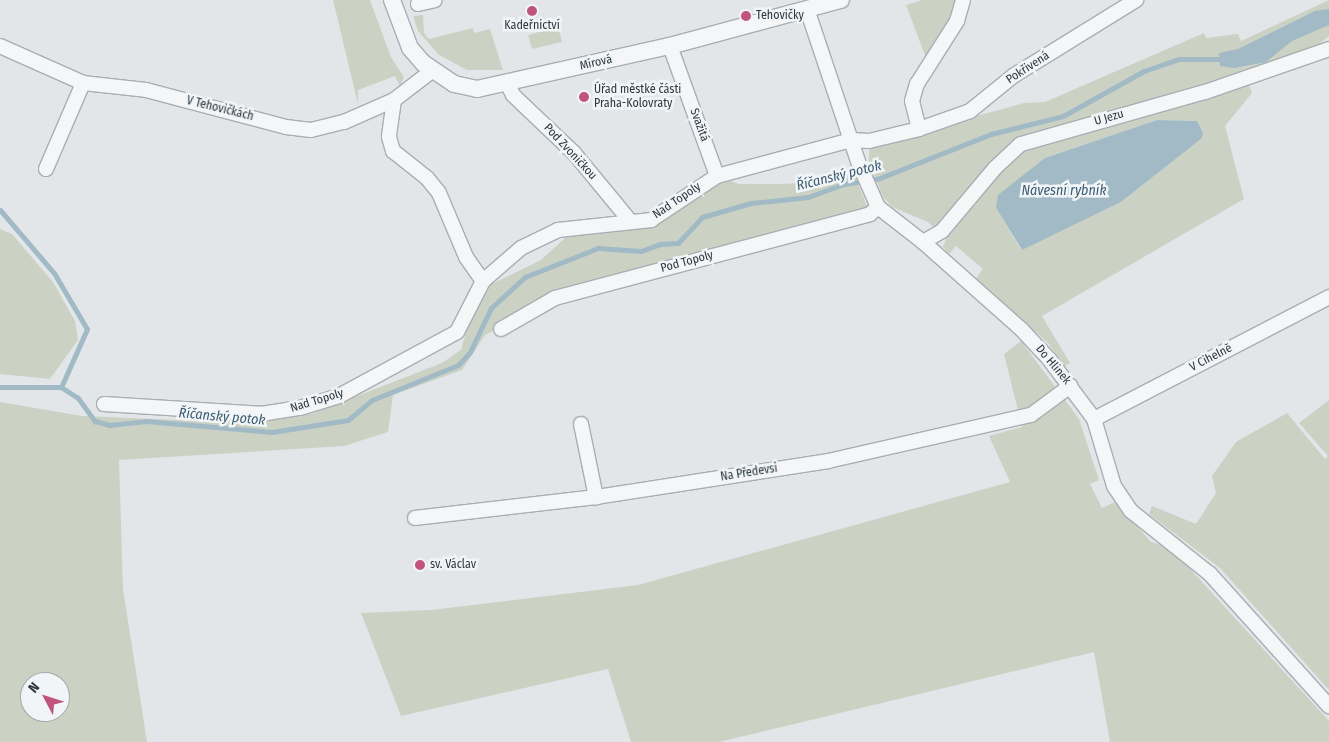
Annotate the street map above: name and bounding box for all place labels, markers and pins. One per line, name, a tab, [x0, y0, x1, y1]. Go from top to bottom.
marker: Kadeřnictví	[526, 5, 538, 17]
place label: Tehovičky	[756, 9, 804, 23]
marker: Tehovičky	[740, 10, 752, 22]
place label: Kadeřnictví	[504, 19, 560, 33]
place label: Úřad městké části Praha-Kolovraty	[594, 83, 681, 111]
marker: Úřad městké části Praha-Kolovraty	[578, 91, 590, 103]
place label: sv. Václav	[430, 558, 476, 572]
marker: sv. Václav	[414, 559, 426, 571]

